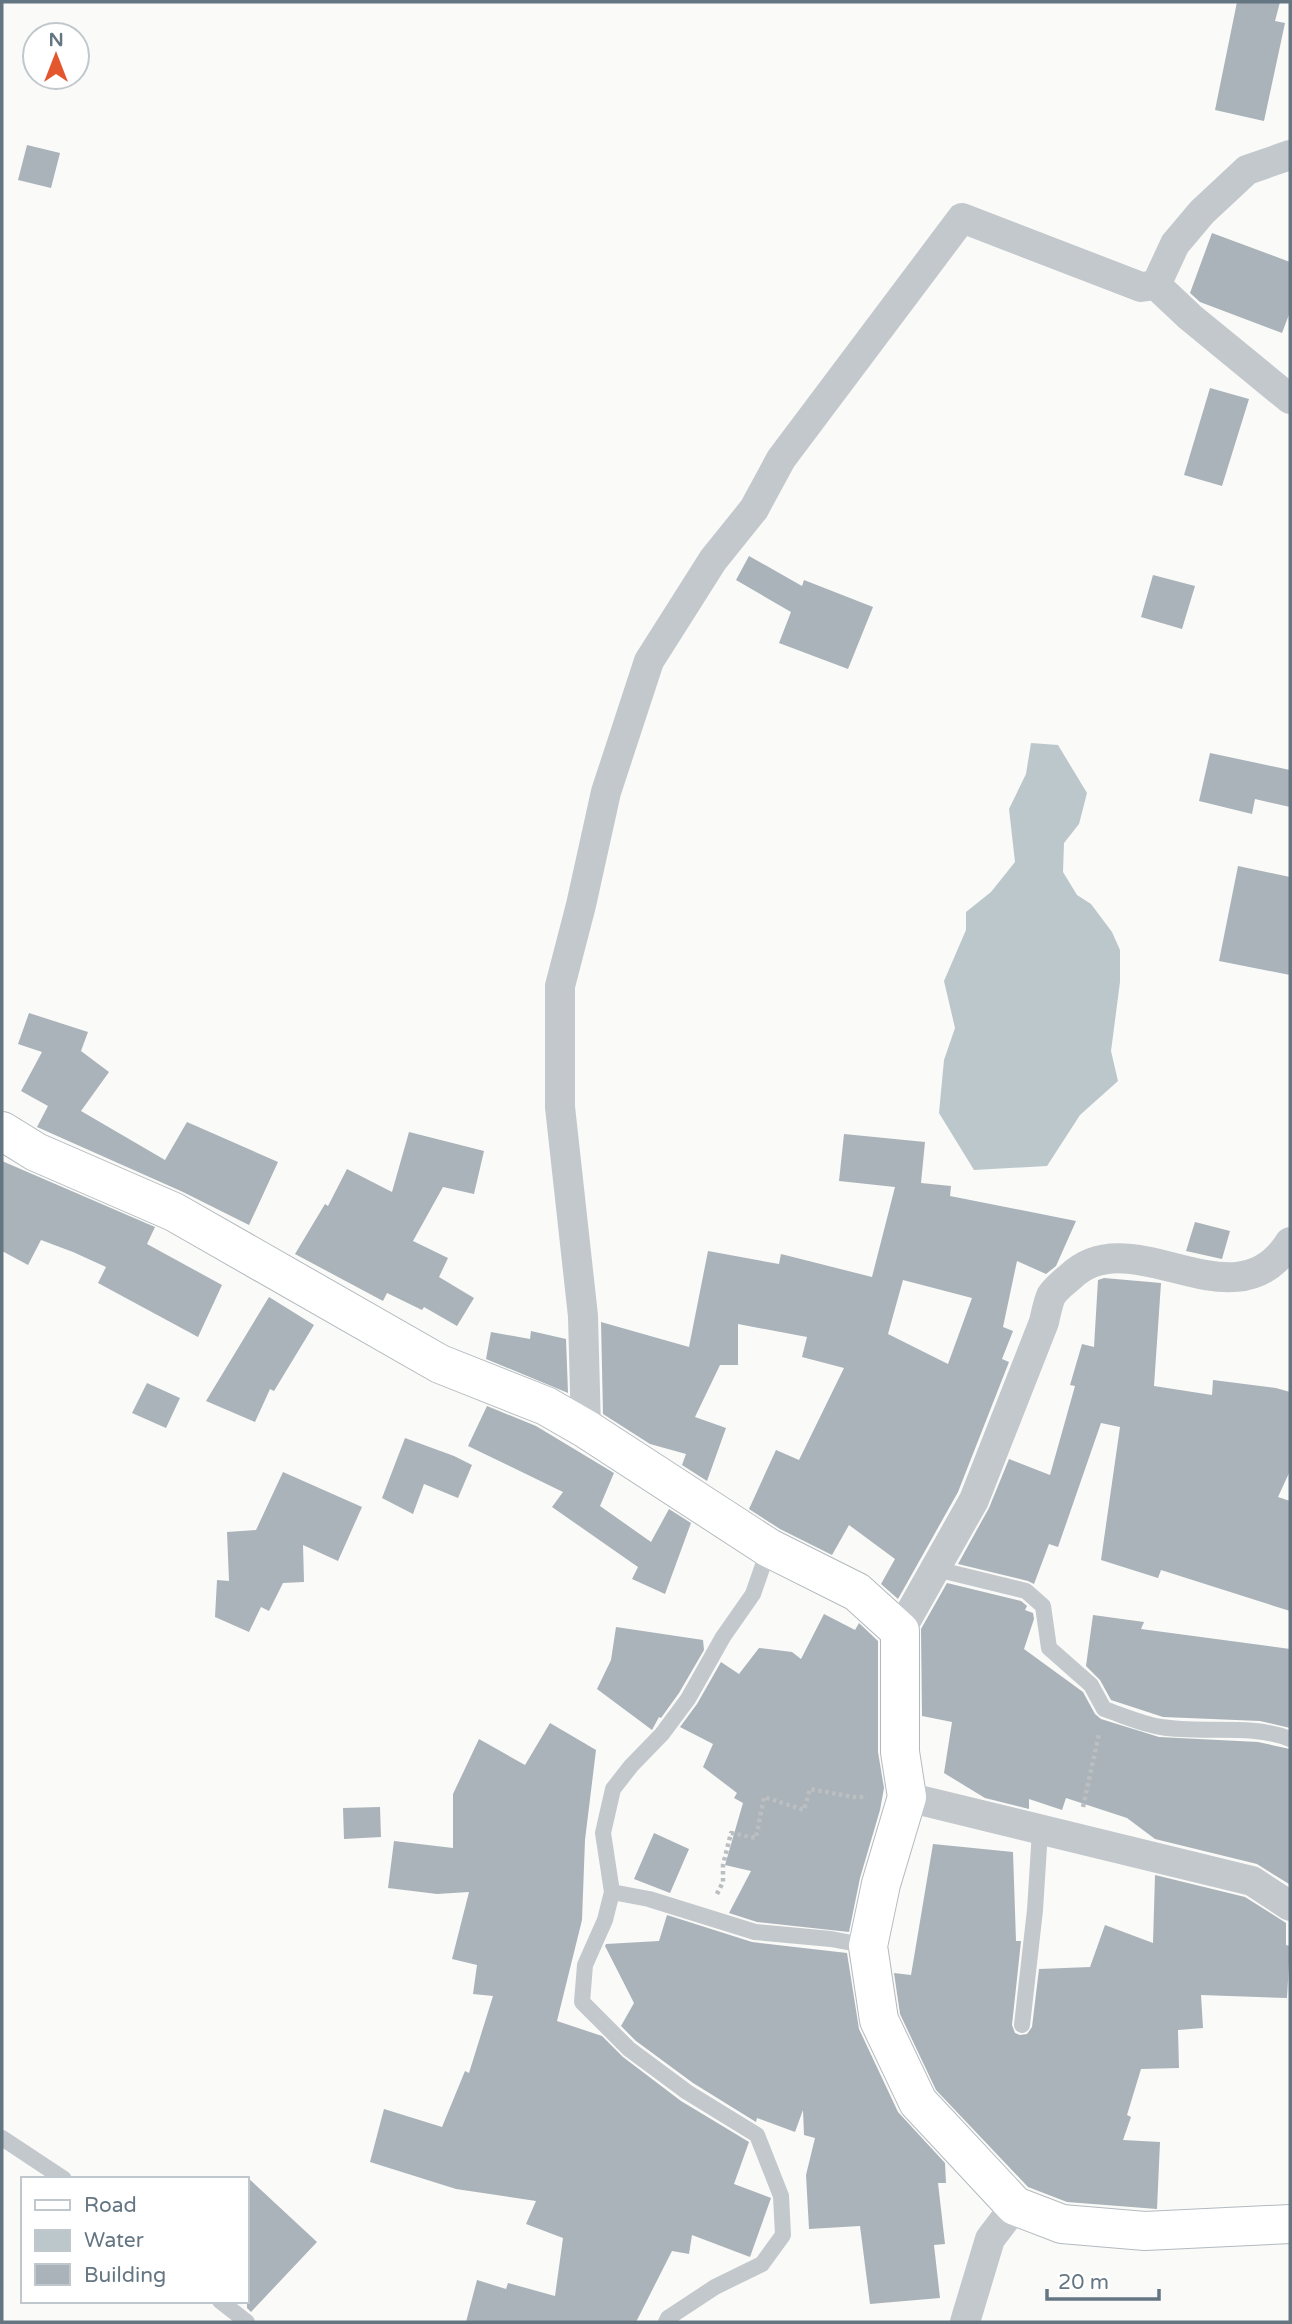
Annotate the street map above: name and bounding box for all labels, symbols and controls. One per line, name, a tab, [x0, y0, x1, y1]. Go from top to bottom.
north arrow	[21, 21, 91, 91]
text: N	[48, 29, 64, 51]
legend	[21, 2177, 248, 2303]
text: Road	[84, 2193, 137, 2218]
text: Water	[84, 2228, 144, 2253]
scale bar	[1047, 2258, 1159, 2302]
text: Building	[84, 2263, 166, 2288]
text: 20 m	[1058, 2270, 1109, 2295]

